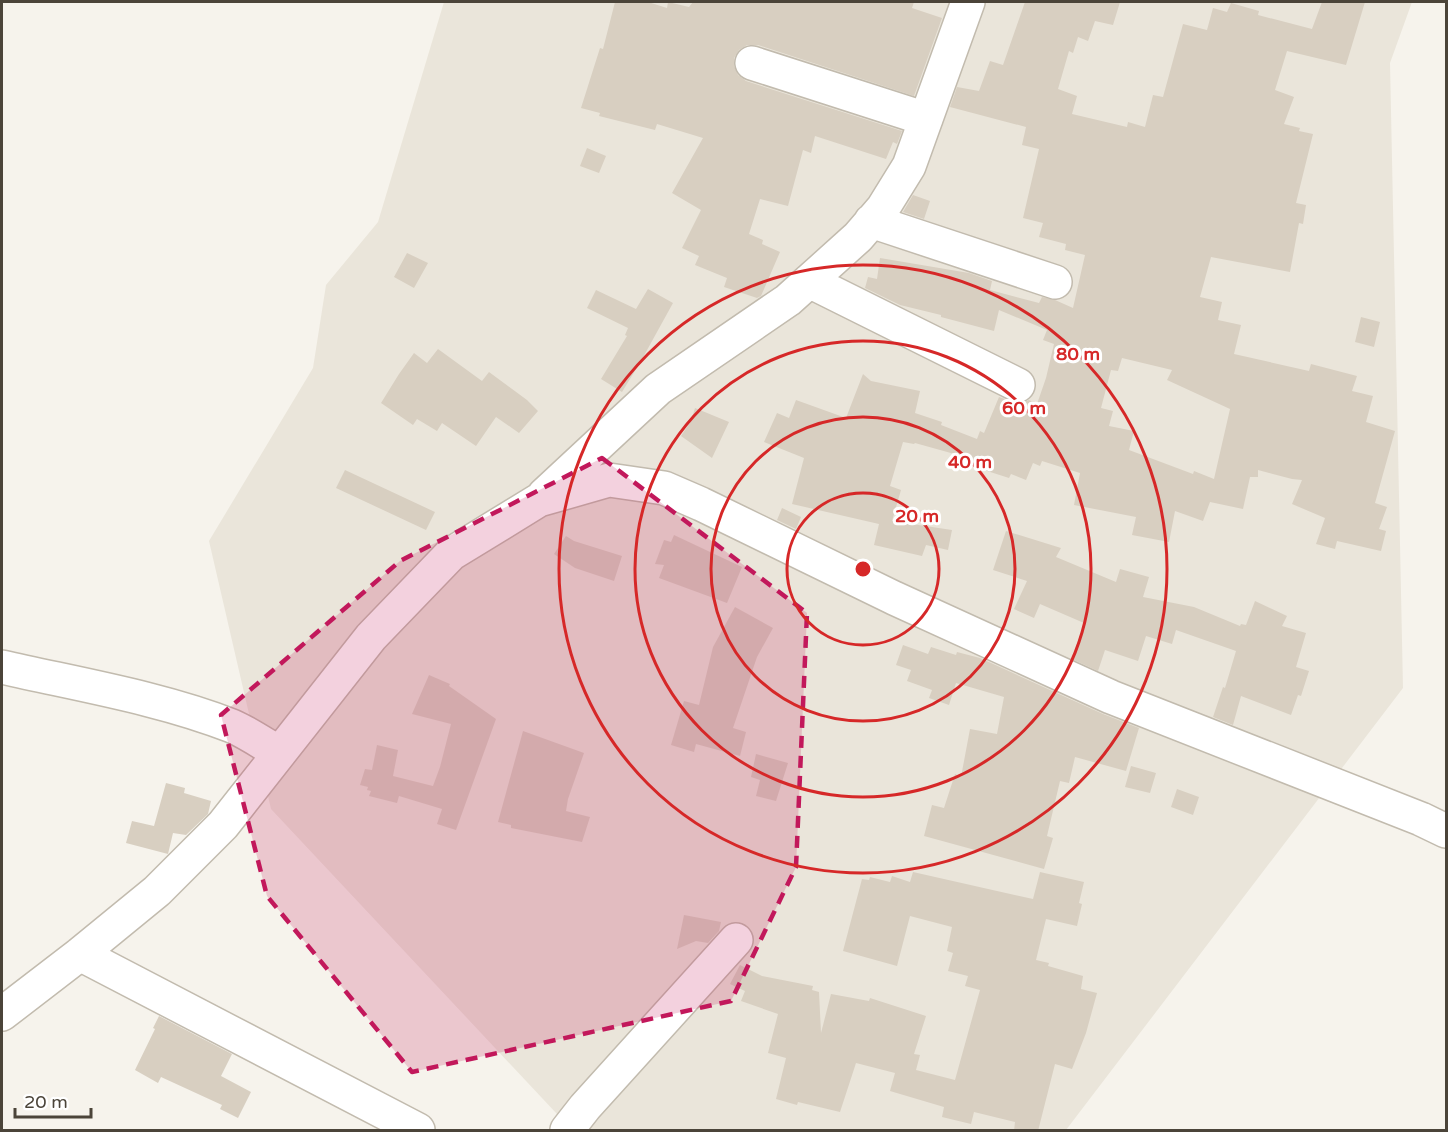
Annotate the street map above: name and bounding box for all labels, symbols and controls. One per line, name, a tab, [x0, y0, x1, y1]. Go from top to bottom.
text: 80 m	[1056, 343, 1100, 365]
text: 60 m	[1002, 397, 1046, 419]
text: 40 m	[948, 451, 992, 473]
text: 20 m	[895, 505, 939, 527]
centre of rings	[853, 559, 873, 579]
scale bar	[15, 1081, 92, 1119]
text: 20 m	[24, 1091, 68, 1113]

